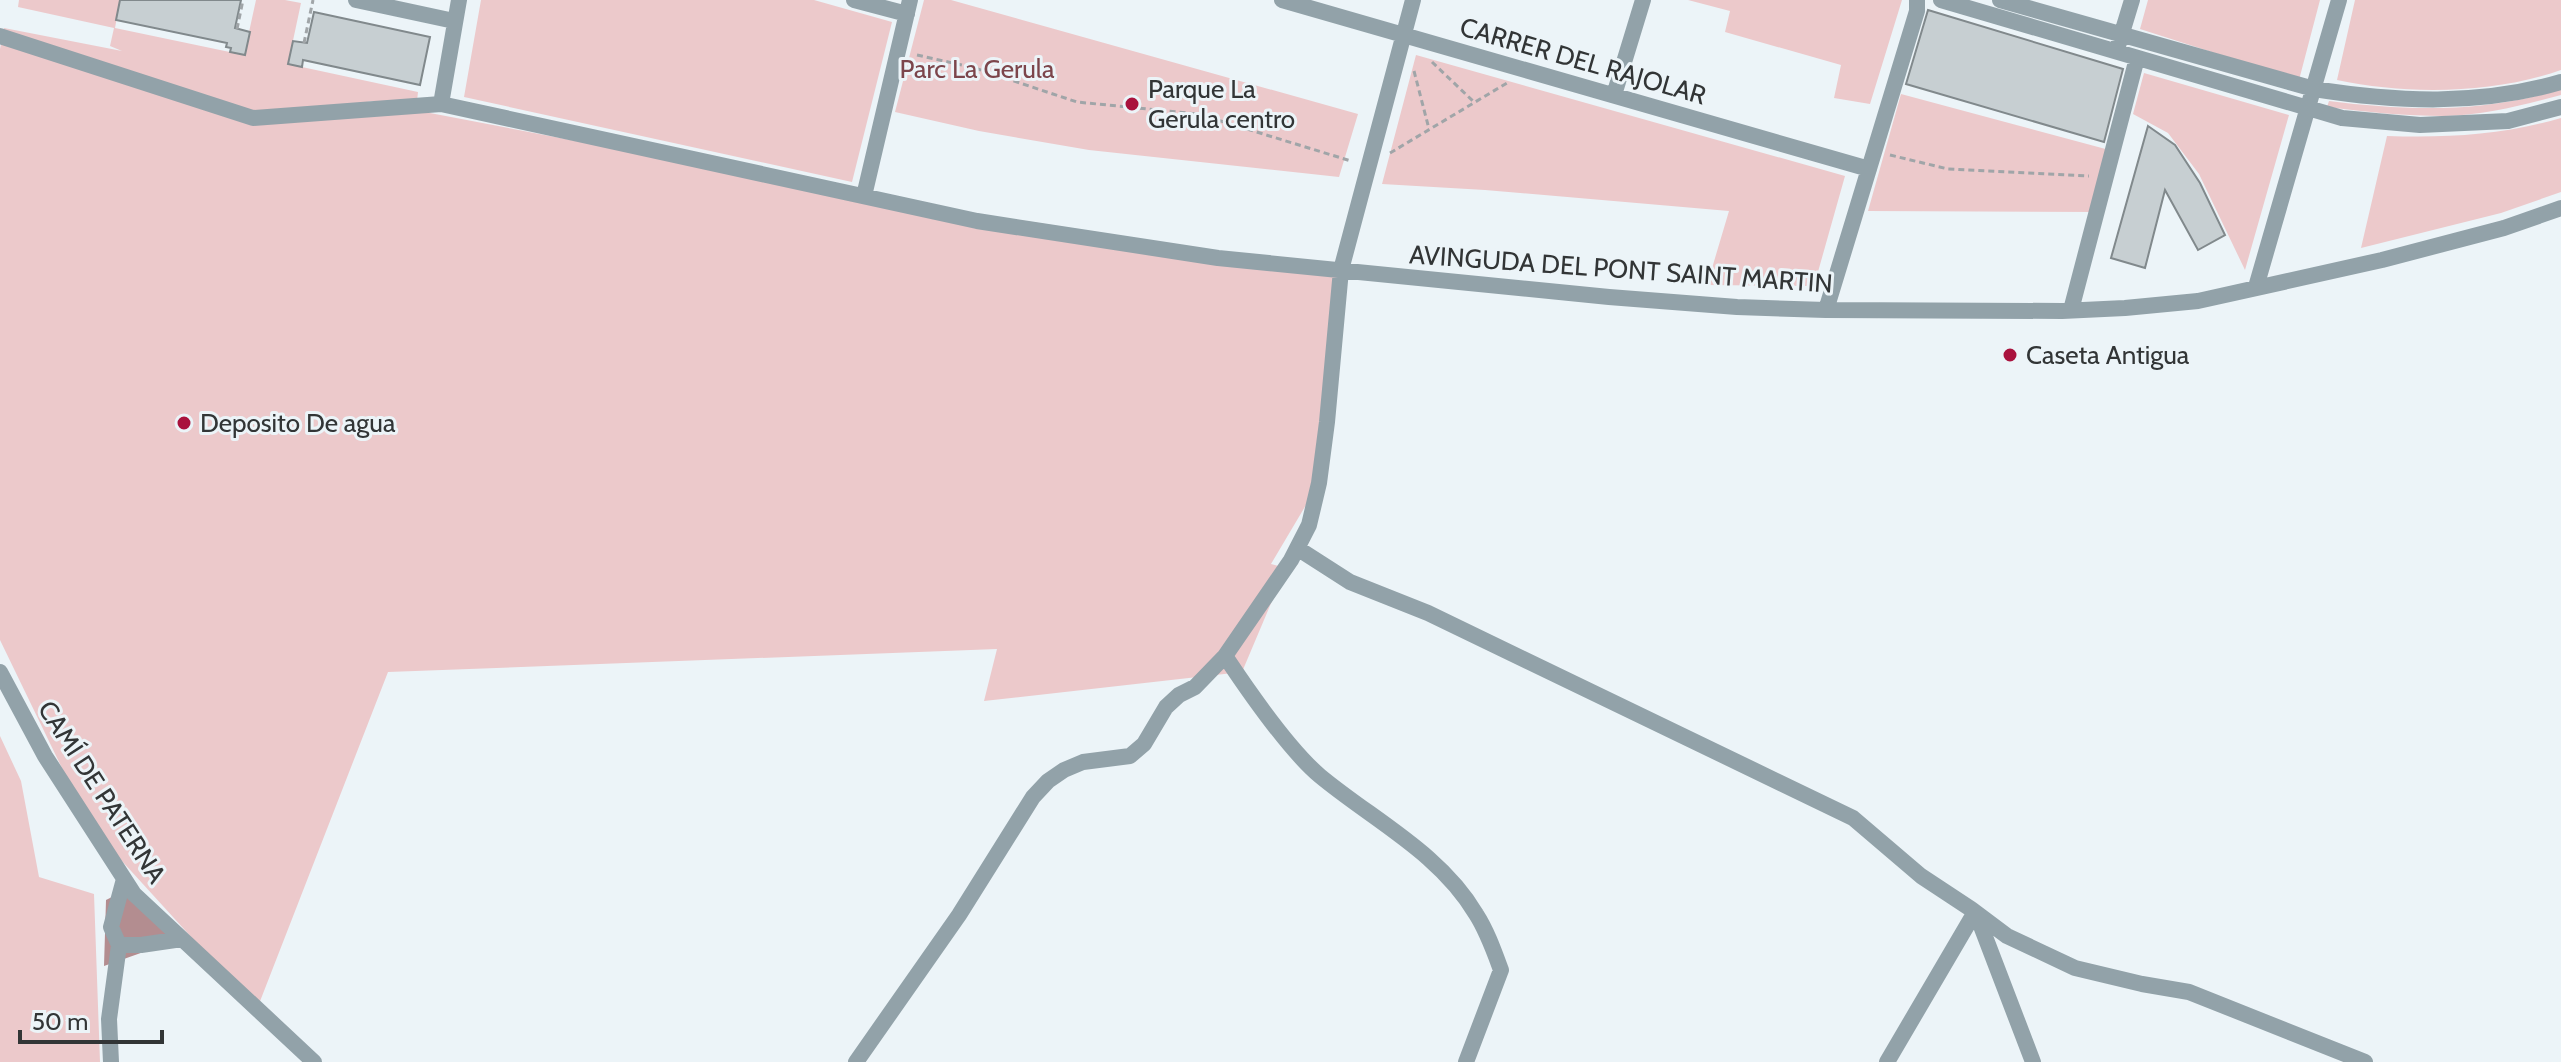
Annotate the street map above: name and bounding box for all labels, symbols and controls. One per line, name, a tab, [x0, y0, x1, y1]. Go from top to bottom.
street label: CARRER DEL RAJOLAR	[1456, 11, 1710, 112]
park label: Parc La Gerula	[900, 53, 1055, 85]
place label: Parque La Gerula centro	[1148, 73, 1295, 135]
marker: Parque La Gerula centro	[1123, 95, 1141, 113]
street label: AVINGUDA DEL PONT SAINT MARTIN	[1408, 238, 1834, 300]
place label: Caseta Antigua	[2026, 339, 2190, 371]
marker: Caseta Antigua	[2001, 346, 2019, 364]
place label: Deposito De agua	[200, 407, 396, 439]
marker: Deposito De agua	[175, 414, 193, 432]
street label: CAMÍ DE PATERNA	[31, 695, 173, 889]
scale bar	[20, 994, 162, 1044]
text: 50 m	[32, 1007, 88, 1036]

